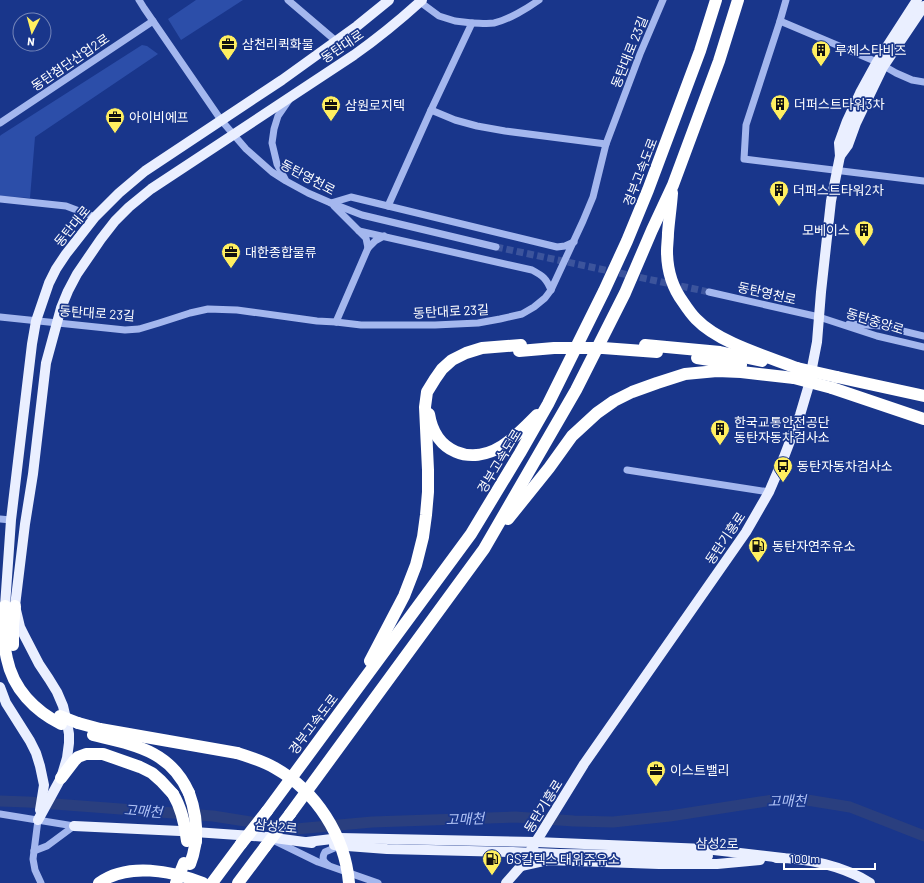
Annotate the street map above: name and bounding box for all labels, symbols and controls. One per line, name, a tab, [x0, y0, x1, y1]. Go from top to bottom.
north arrow	[12, 12, 52, 52]
street label: 동탄대로 23길	[607, 14, 651, 90]
street label: 동탄대로	[318, 26, 366, 66]
street label: 동탄첨단산업2로	[28, 30, 112, 94]
office icon: 삼천리퀵화물	[217, 33, 239, 61]
text: N	[27, 36, 35, 49]
place label: 삼천리퀵화물	[242, 36, 314, 52]
building icon: 루체스타비즈	[810, 39, 832, 67]
place label: 루체스타비즈	[835, 42, 907, 58]
building icon: 더퍼스트타워3차	[769, 93, 791, 121]
office icon: 삼원로지텍	[320, 94, 342, 122]
place label: 더퍼스트타워3차	[794, 96, 884, 112]
place label: 삼원로지텍	[345, 97, 405, 113]
office icon: 아이비에프	[104, 106, 126, 134]
place label: 아이비에프	[129, 109, 189, 125]
street label: 경부고속도로	[620, 136, 660, 208]
street label: 동탄영천로	[278, 156, 338, 198]
building icon: 더퍼스트타워2차	[768, 179, 790, 207]
place label: 더퍼스트타워2차	[793, 182, 884, 198]
street label: 동탄대로	[51, 202, 93, 250]
building icon: 모베이스	[853, 219, 875, 247]
place label: 모베이스	[802, 222, 850, 238]
office icon: 대한종합물류	[220, 241, 242, 269]
place label: 대한종합물류	[245, 244, 317, 260]
street label: 동탄영천로	[736, 278, 798, 308]
street label: 동탄대로 23길	[413, 301, 489, 321]
street label: 동탄대로 23길	[59, 302, 135, 324]
street label: 동탄중앙로	[844, 305, 906, 337]
place label: 한국교통안전공단 동탄자동차검사소	[734, 414, 830, 445]
building icon: 한국교통안전공단 동탄자동차검사소	[709, 418, 731, 446]
street label: 경부고속도로	[474, 426, 524, 496]
bus stop icon: 동탄자동차검사소	[772, 455, 794, 483]
place label: 동탄자동차검사소	[797, 458, 893, 474]
street label: 동탄기흥로	[702, 509, 748, 567]
fuel station icon: 동탄자연주유소	[747, 535, 769, 563]
place label: 동탄자연주유소	[772, 538, 856, 554]
street label: 경부고속도로	[285, 691, 341, 757]
office icon: 이스트밸리	[645, 759, 667, 787]
place label: 이스트밸리	[670, 762, 730, 778]
street label: 동탄기흥로	[520, 776, 566, 836]
water label: 고매천	[768, 792, 808, 809]
water label: 고매천	[123, 801, 164, 820]
water label: 고매천	[445, 809, 486, 828]
street label: 삼성2로	[254, 816, 298, 836]
street label: 삼성2로	[695, 835, 739, 851]
scale bar	[784, 845, 875, 871]
fuel station icon: GS칼텍스 태위주유소	[481, 848, 503, 876]
place label: GS칼텍스 태위주유소	[506, 851, 620, 867]
text: 100 m	[790, 851, 820, 865]

